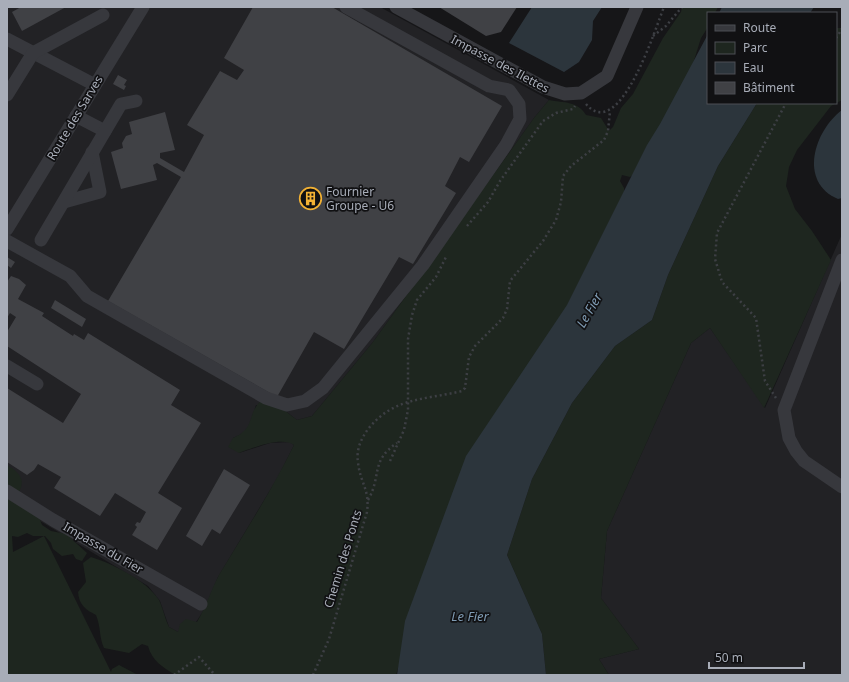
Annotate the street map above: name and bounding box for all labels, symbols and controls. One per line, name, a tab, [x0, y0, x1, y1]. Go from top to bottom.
legend	[707, 12, 837, 104]
text: Route	[743, 19, 776, 36]
street label: Impasse des Ilettes	[448, 30, 553, 97]
text: Parc	[743, 39, 768, 56]
text: Eau	[743, 59, 764, 76]
street label: Route des Sarves	[42, 72, 107, 163]
text: Bâtiment	[743, 79, 795, 96]
place label: Fournier Groupe - U6	[326, 183, 394, 214]
building icon: Fournier Groupe - U6	[298, 186, 324, 212]
water label: Le Fier	[572, 289, 607, 331]
street label: Chemin des Ponts	[320, 508, 366, 610]
street label: Impasse du Fier	[60, 518, 146, 577]
water label: Le Fier	[451, 607, 489, 625]
scale bar	[709, 644, 804, 670]
text: 50 m	[715, 649, 743, 666]

